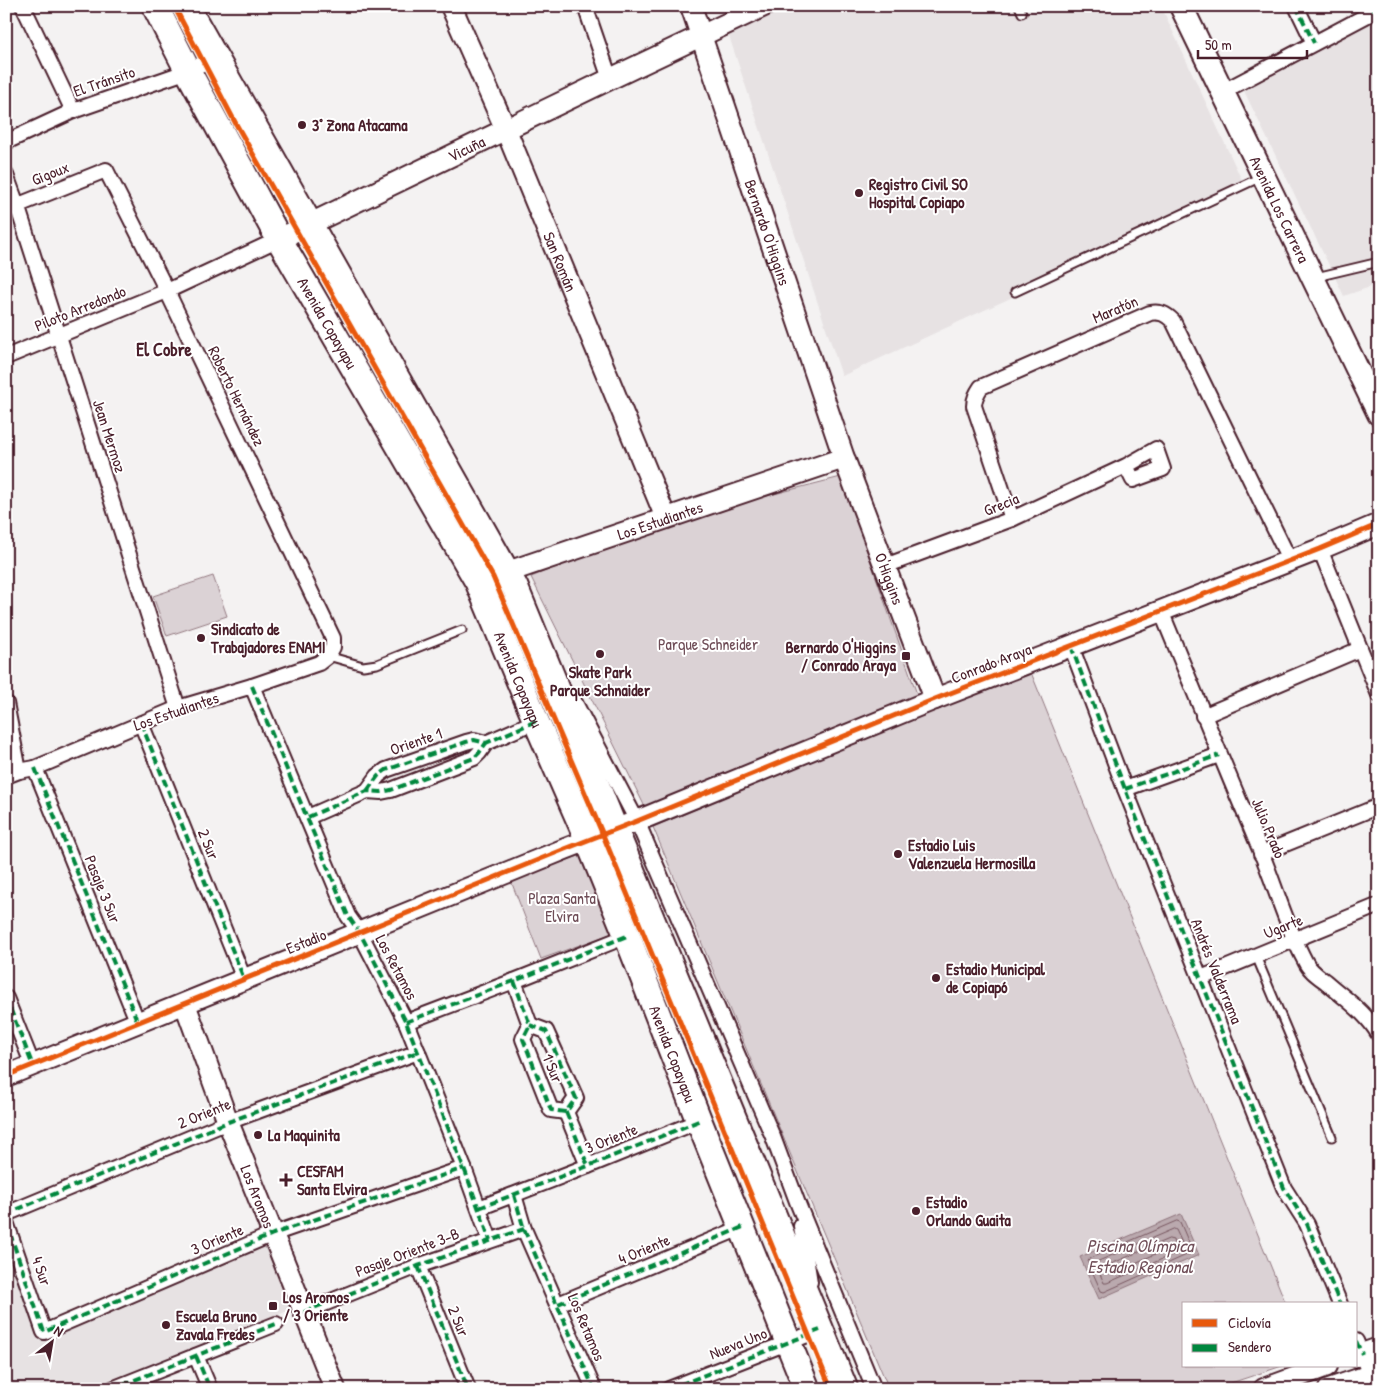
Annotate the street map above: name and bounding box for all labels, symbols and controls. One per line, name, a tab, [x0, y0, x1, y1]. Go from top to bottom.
scale bar	[1198, 28, 1306, 60]
text: 50 m	[1205, 34, 1232, 55]
street label: El Tránsito	[70, 60, 138, 102]
place label: 3° Zona Atacama	[312, 114, 408, 136]
marker: 3° Zona Atacama	[296, 119, 308, 131]
street label: Vicuña	[444, 130, 488, 167]
street label: Avenida Los Carrera	[1244, 152, 1315, 266]
street label: Gigoux	[28, 156, 72, 190]
place label: Registro Civil SO Hospital Copiapo	[869, 173, 968, 214]
street label: Bernardo O'Higgins	[739, 176, 796, 288]
marker: Registro Civil SO Hospital Copiapo	[853, 187, 865, 199]
street label: San Román	[538, 228, 582, 295]
street label: Avenida Copayapu	[293, 273, 363, 373]
street label: Piloto Arredondo	[31, 279, 129, 336]
street label: Maratón	[1089, 290, 1141, 328]
district label: El Cobre	[136, 337, 193, 362]
street label: Roberto Hernández	[203, 342, 271, 450]
street label: Jean Mermoz	[88, 397, 132, 476]
street label: Grecia	[980, 487, 1022, 521]
street label: Los Estudiantes	[614, 496, 705, 545]
street label: O'Higgins	[870, 549, 909, 608]
place label: Sindicato de Trabajadores ENAMI	[210, 618, 326, 658]
street label: Avenida Copayapu	[489, 628, 549, 731]
marker: Sindicato de Trabajadores ENAMI	[195, 632, 207, 644]
park label: Parque Schneider	[658, 633, 758, 655]
place label: Bernardo O'Higgins / Conrado Araya	[786, 636, 897, 677]
street label: Conrado Araya	[948, 638, 1034, 688]
marker: Skate Park Parque Schnaider	[594, 648, 606, 660]
marker: Bernardo O'Higgins / Conrado Araya	[900, 650, 912, 662]
place label: Skate Park Parque Schnaider	[550, 661, 651, 702]
street label: Los Estudiantes	[130, 686, 222, 736]
street label: Oriente 1	[387, 722, 445, 760]
street label: Julio Prado	[1247, 795, 1292, 862]
street label: 2 Sur	[193, 825, 225, 863]
place label: Estadio Luis Valenzuela Hermosilla	[908, 834, 1036, 874]
marker: Estadio Luis Valenzuela Hermosilla	[892, 848, 904, 860]
street label: Pasaje 3 Sur	[80, 852, 126, 926]
park label: Plaza Santa Elvira	[528, 887, 596, 927]
street label: Ugarte	[1260, 908, 1306, 944]
street label: Andrés Valderrama	[1186, 915, 1248, 1027]
street label: Estadio	[283, 923, 330, 959]
street label: Los Retamos	[371, 930, 423, 1004]
place label: Estadio Municipal de Copiapó	[946, 958, 1046, 999]
marker: Estadio Municipal de Copiapó	[930, 972, 942, 984]
street label: Avenida Copayapu	[644, 1002, 702, 1106]
street label: 1 Sur	[537, 1050, 569, 1086]
street label: 2 Oriente	[174, 1092, 234, 1134]
street label: 3 Oriente	[581, 1117, 641, 1158]
place label: La Maquinita	[268, 1124, 340, 1147]
marker: La Maquinita	[252, 1129, 264, 1141]
place label: CESFAM Santa Elvira	[297, 1160, 368, 1200]
street label: Los Aromos	[235, 1162, 280, 1231]
marker: CESFAM Santa Elvira	[279, 1173, 293, 1187]
place label: Estadio Orlando Guaita	[926, 1191, 1012, 1231]
marker: Estadio Orlando Guaita	[910, 1205, 922, 1217]
street label: 3 Oriente	[187, 1218, 247, 1260]
street label: Pasaje Oriente 3-B	[352, 1222, 462, 1282]
street label: 4 Oriente	[615, 1228, 674, 1270]
water label: Piscina Olímpica Estadio Regional	[1087, 1233, 1195, 1279]
street label: 4 Sur	[27, 1253, 57, 1289]
place label: Los Aromos / 3 Oriente	[283, 1286, 350, 1326]
street label: Los Retamos	[563, 1290, 611, 1364]
marker: Los Aromos / 3 Oriente	[267, 1300, 279, 1312]
street label: 2 Sur	[443, 1302, 475, 1340]
legend	[1182, 1302, 1358, 1368]
place label: Escuela Bruno Zavala Fredes	[176, 1305, 257, 1345]
text: Ciclovía	[1228, 1312, 1271, 1333]
north arrow	[28, 1318, 78, 1368]
marker: Escuela Bruno Zavala Fredes	[160, 1319, 172, 1331]
text: N	[51, 1320, 68, 1341]
street label: Nueva Uno	[706, 1321, 770, 1364]
text: Sendero	[1228, 1336, 1271, 1357]

